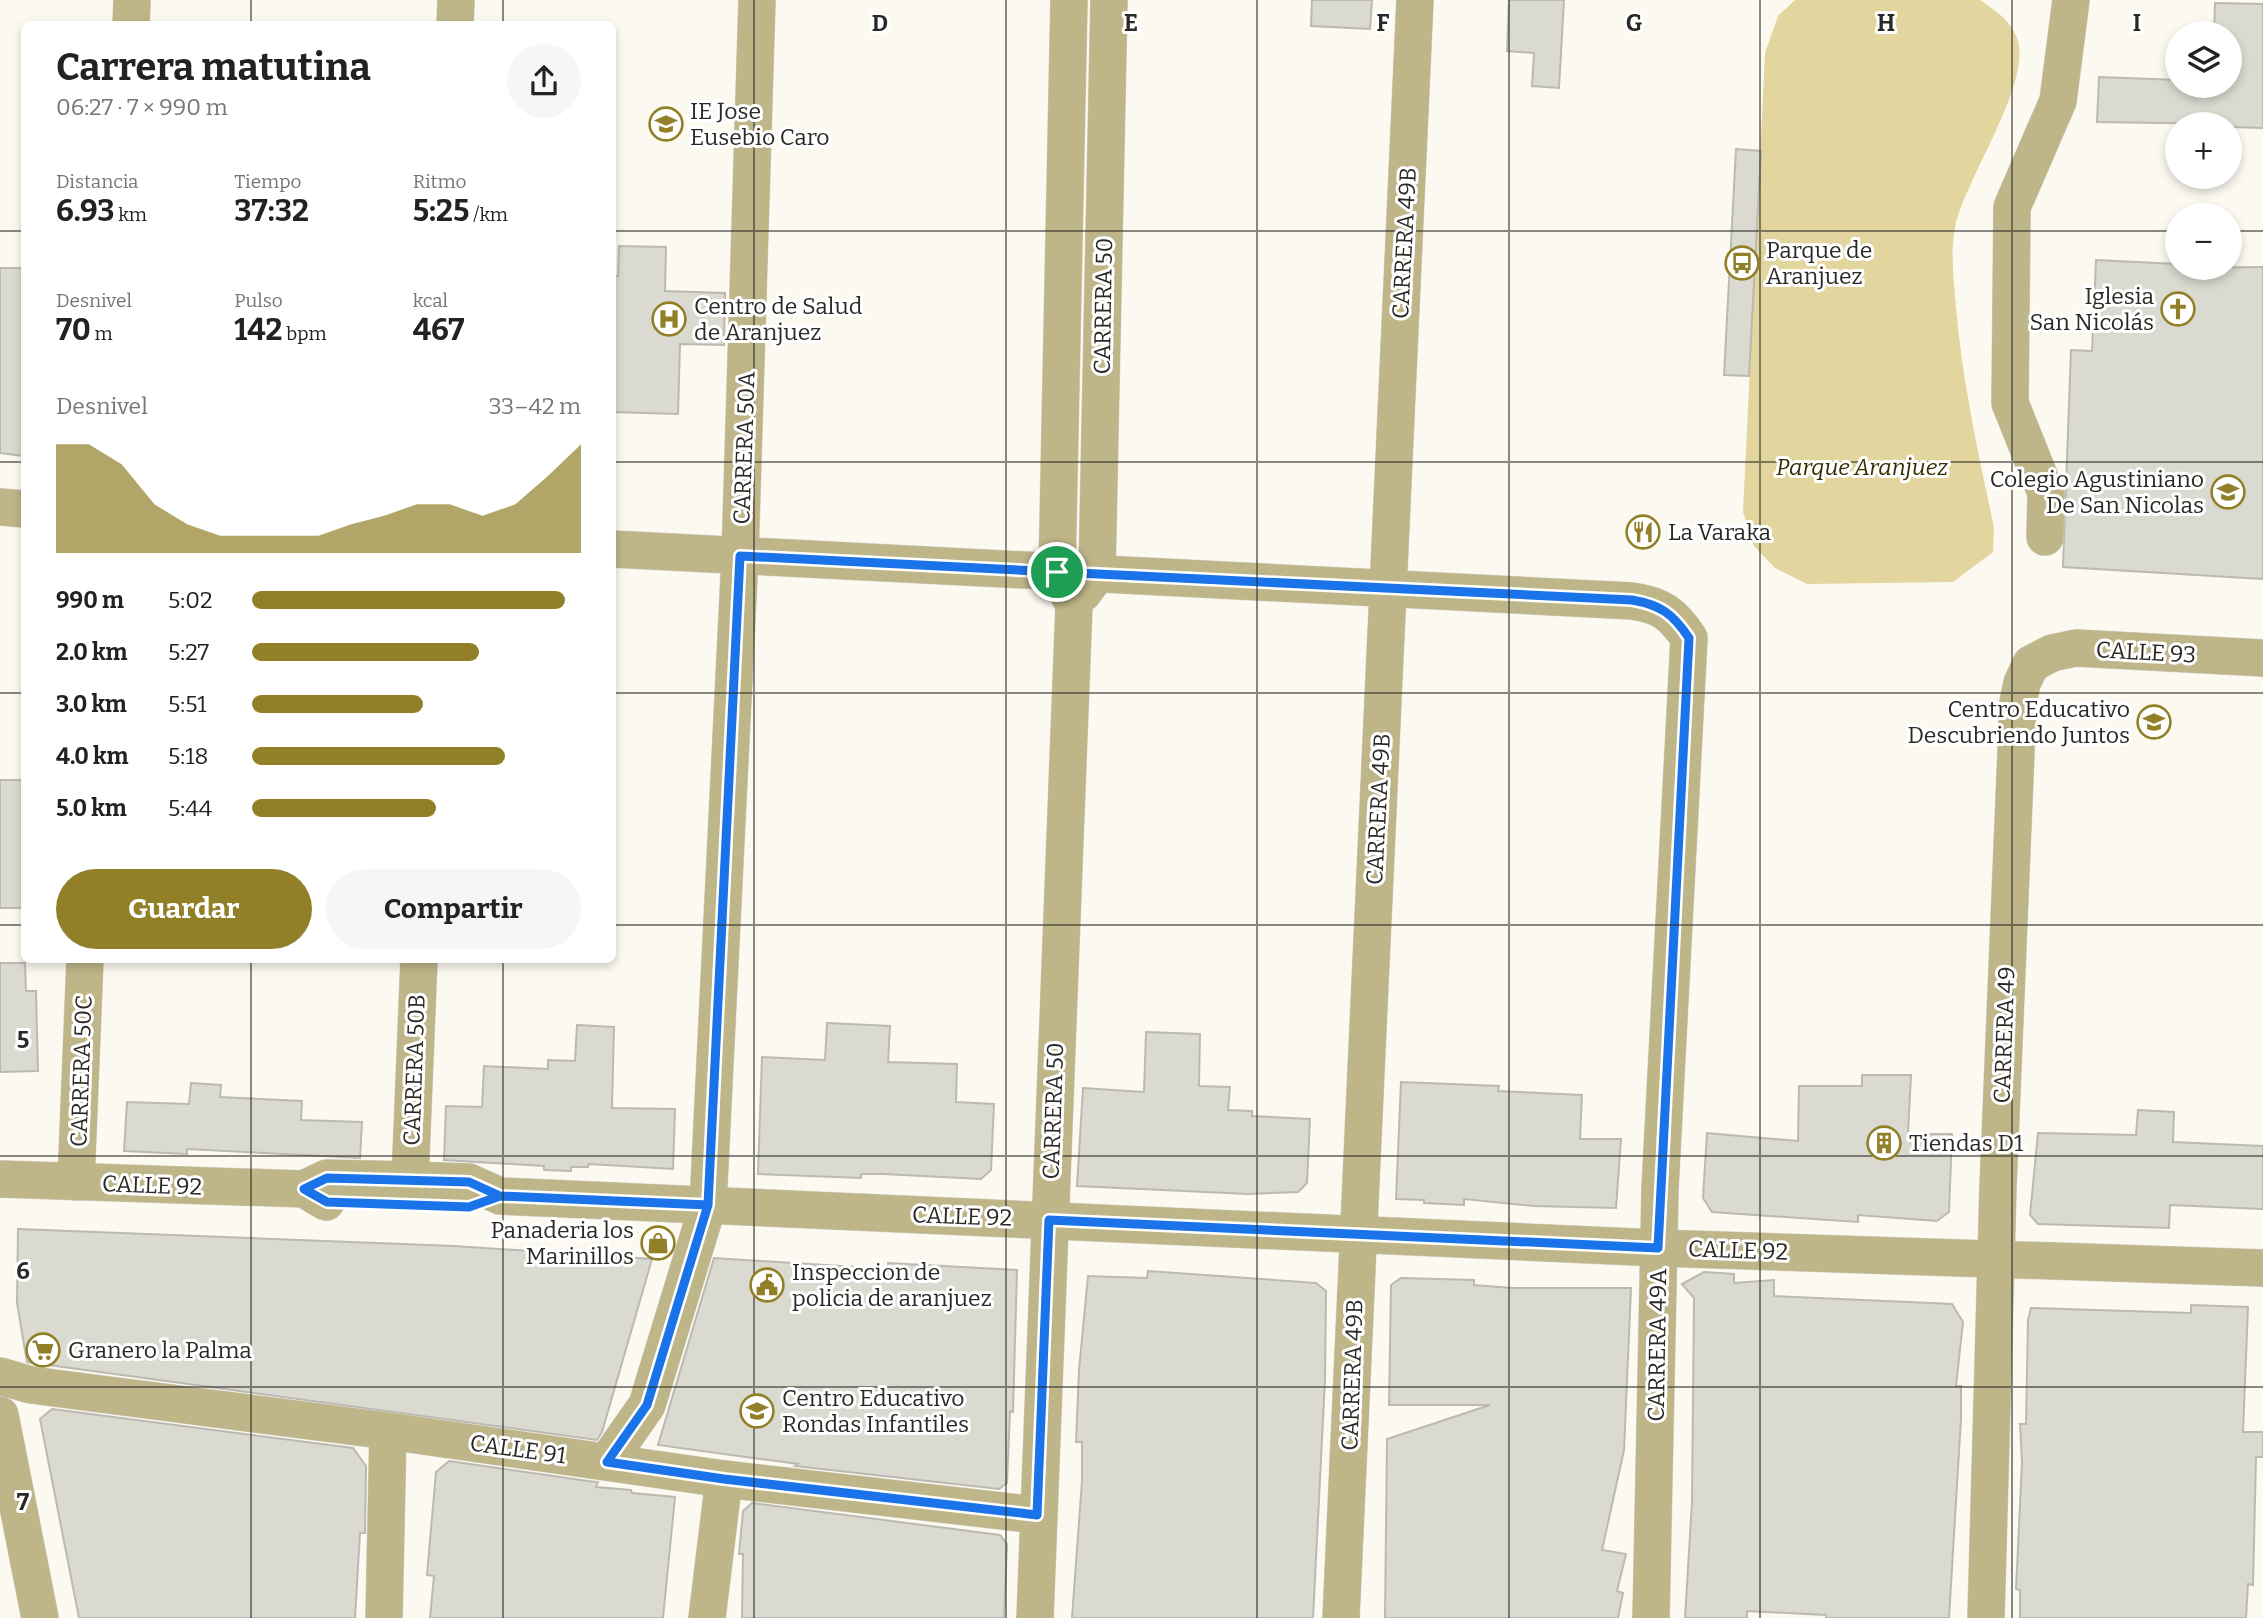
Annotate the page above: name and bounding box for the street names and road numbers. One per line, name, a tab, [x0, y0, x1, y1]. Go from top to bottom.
street label: CARRERA 49B	[1386, 167, 1422, 319]
street label: CARRERA 50	[1088, 237, 1118, 375]
street label: CARRERA 50A	[727, 370, 761, 525]
street label: CALLE 93	[2095, 635, 2197, 669]
street label: CARRERA 49B	[1360, 733, 1396, 885]
street label: CARRERA 49	[1988, 966, 2020, 1104]
street label: CARRERA 50B	[397, 994, 431, 1146]
street label: CARRERA 50C	[64, 995, 98, 1147]
street label: CARRERA 50	[1037, 1042, 1069, 1180]
street label: CALLE 92	[102, 1169, 202, 1201]
street label: CALLE 92	[912, 1200, 1012, 1232]
street label: CALLE 92	[1688, 1234, 1788, 1266]
street label: CARRERA 49A	[1642, 1268, 1672, 1422]
street label: CARRERA 49B	[1335, 1299, 1369, 1451]
street label: CALLE 91	[468, 1428, 569, 1470]

